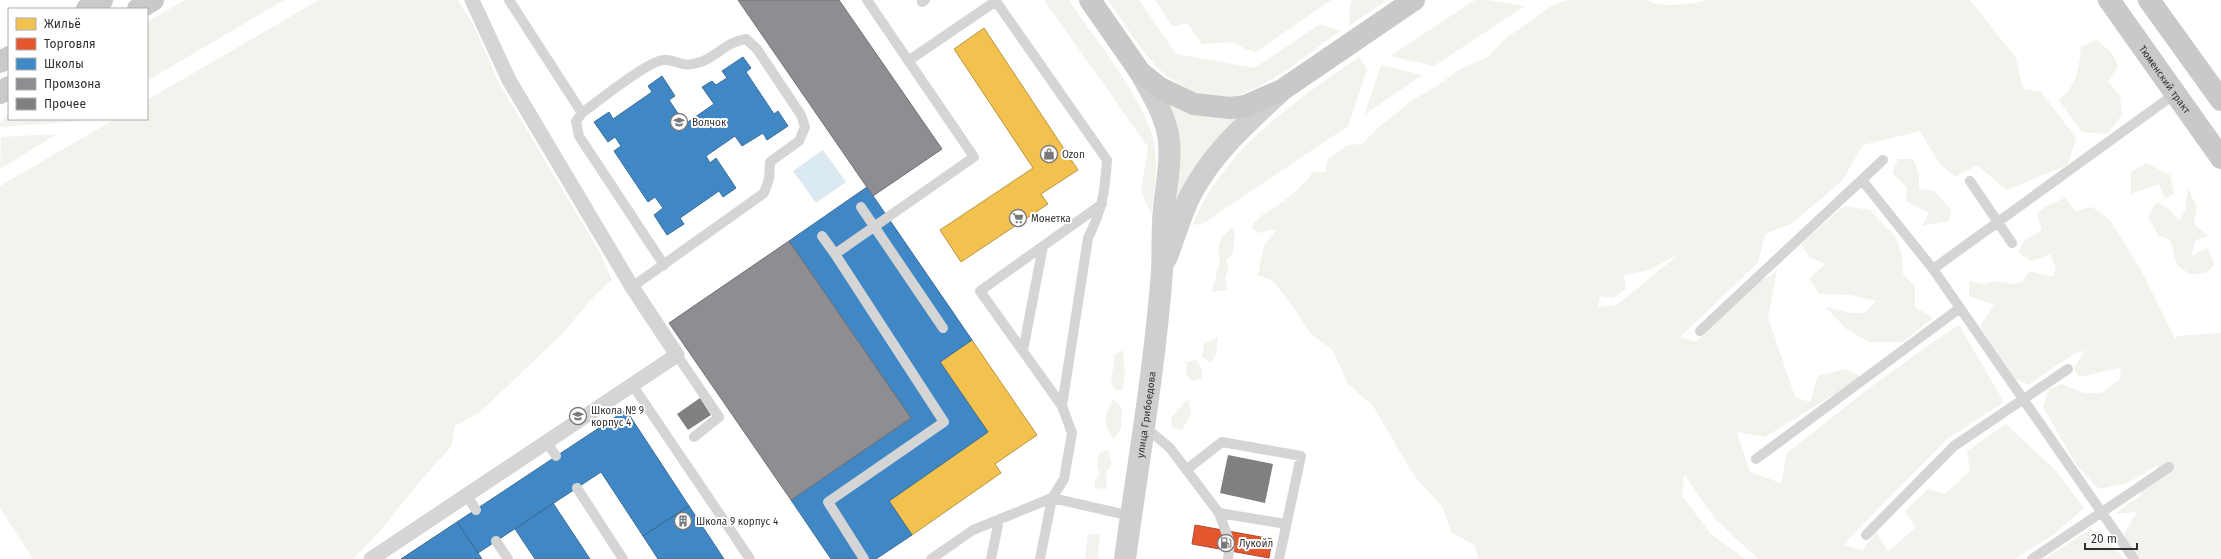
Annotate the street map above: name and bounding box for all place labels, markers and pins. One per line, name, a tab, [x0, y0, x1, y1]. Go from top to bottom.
school or university icon: Волчок	[669, 112, 689, 132]
place label: Волчок	[692, 117, 727, 129]
shop icon: Ozon	[1039, 144, 1059, 164]
place label: Ozon	[1062, 149, 1085, 161]
supermarket icon: Монетка	[1008, 208, 1028, 228]
place label: Монетка	[1031, 213, 1071, 225]
place label: Школа № 9 корпус 4	[591, 405, 644, 429]
school or university icon: Школа № 9 корпус 4	[568, 406, 588, 426]
building icon: Школа 9 корпус 4	[673, 511, 693, 531]
place label: Школа 9 корпус 4	[696, 516, 779, 528]
fuel station icon: Лукойл	[1216, 533, 1236, 553]
place label: Лукойл	[1239, 538, 1273, 550]

